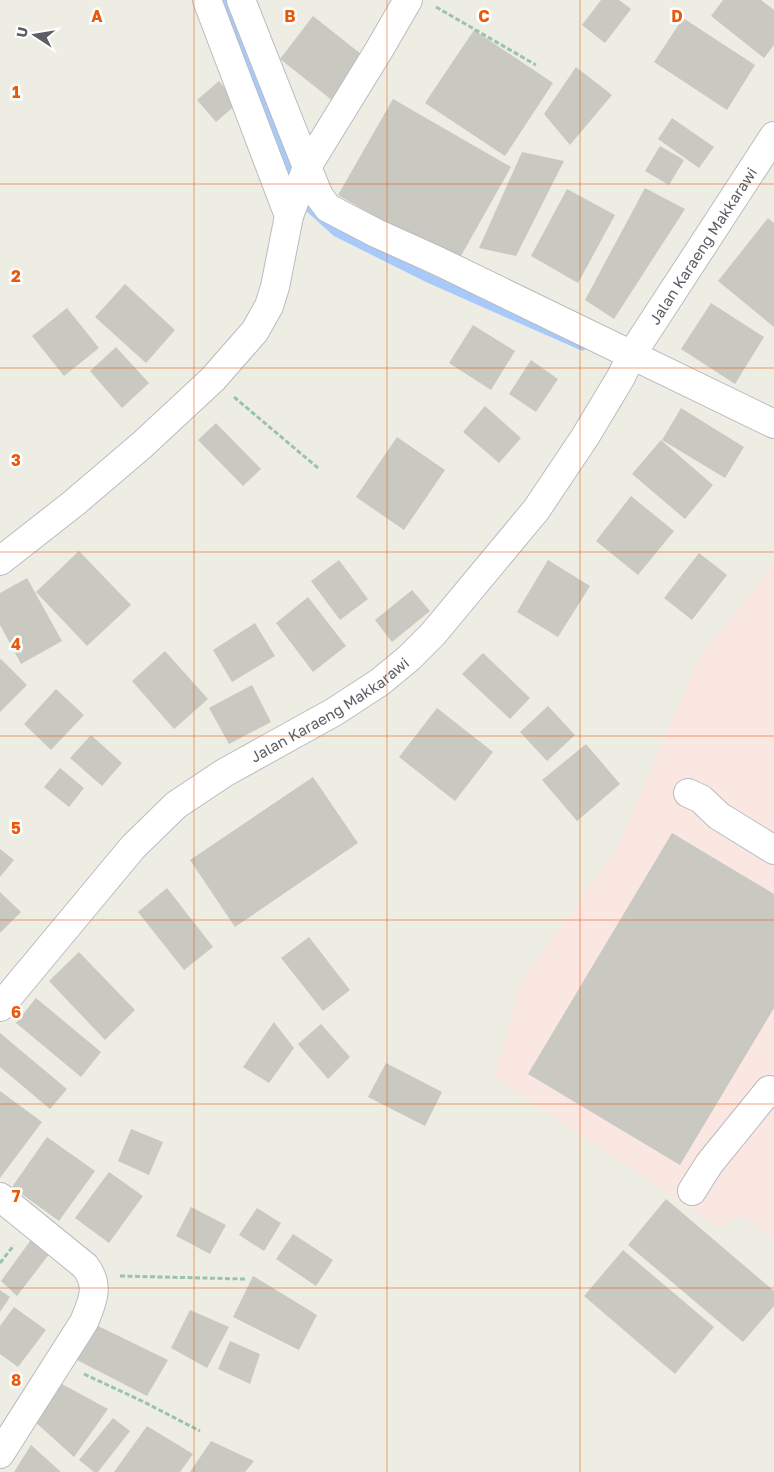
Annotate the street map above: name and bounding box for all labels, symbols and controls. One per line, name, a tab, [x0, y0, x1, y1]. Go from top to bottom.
text: A	[91, 6, 103, 26]
text: B	[284, 6, 296, 26]
text: C	[478, 6, 490, 26]
text: D	[671, 6, 683, 26]
north arrow	[10, 10, 60, 60]
text: U	[12, 25, 31, 39]
text: 1	[12, 82, 20, 102]
street label: Jalan Karaeng Makkarawi	[645, 164, 760, 328]
text: 2	[11, 266, 21, 286]
text: 3	[11, 450, 21, 470]
text: 4	[11, 634, 21, 654]
street label: Jalan Karaeng Makkarawi	[247, 653, 412, 766]
text: 5	[11, 818, 21, 838]
text: 6	[11, 1002, 21, 1022]
text: 7	[12, 1186, 21, 1206]
text: 8	[11, 1370, 21, 1390]

